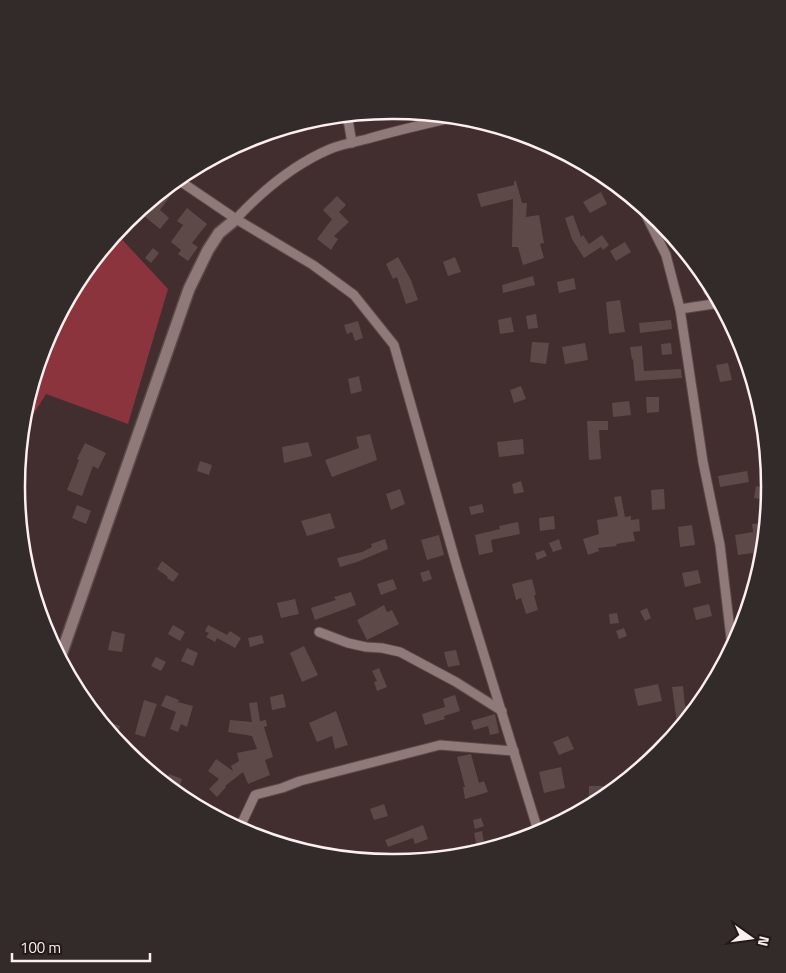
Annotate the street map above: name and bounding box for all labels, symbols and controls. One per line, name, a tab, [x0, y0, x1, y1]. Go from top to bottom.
north arrow	[726, 913, 776, 963]
scale bar	[12, 930, 150, 962]
text: N	[753, 934, 775, 949]
text: 100 m	[20, 936, 61, 959]

